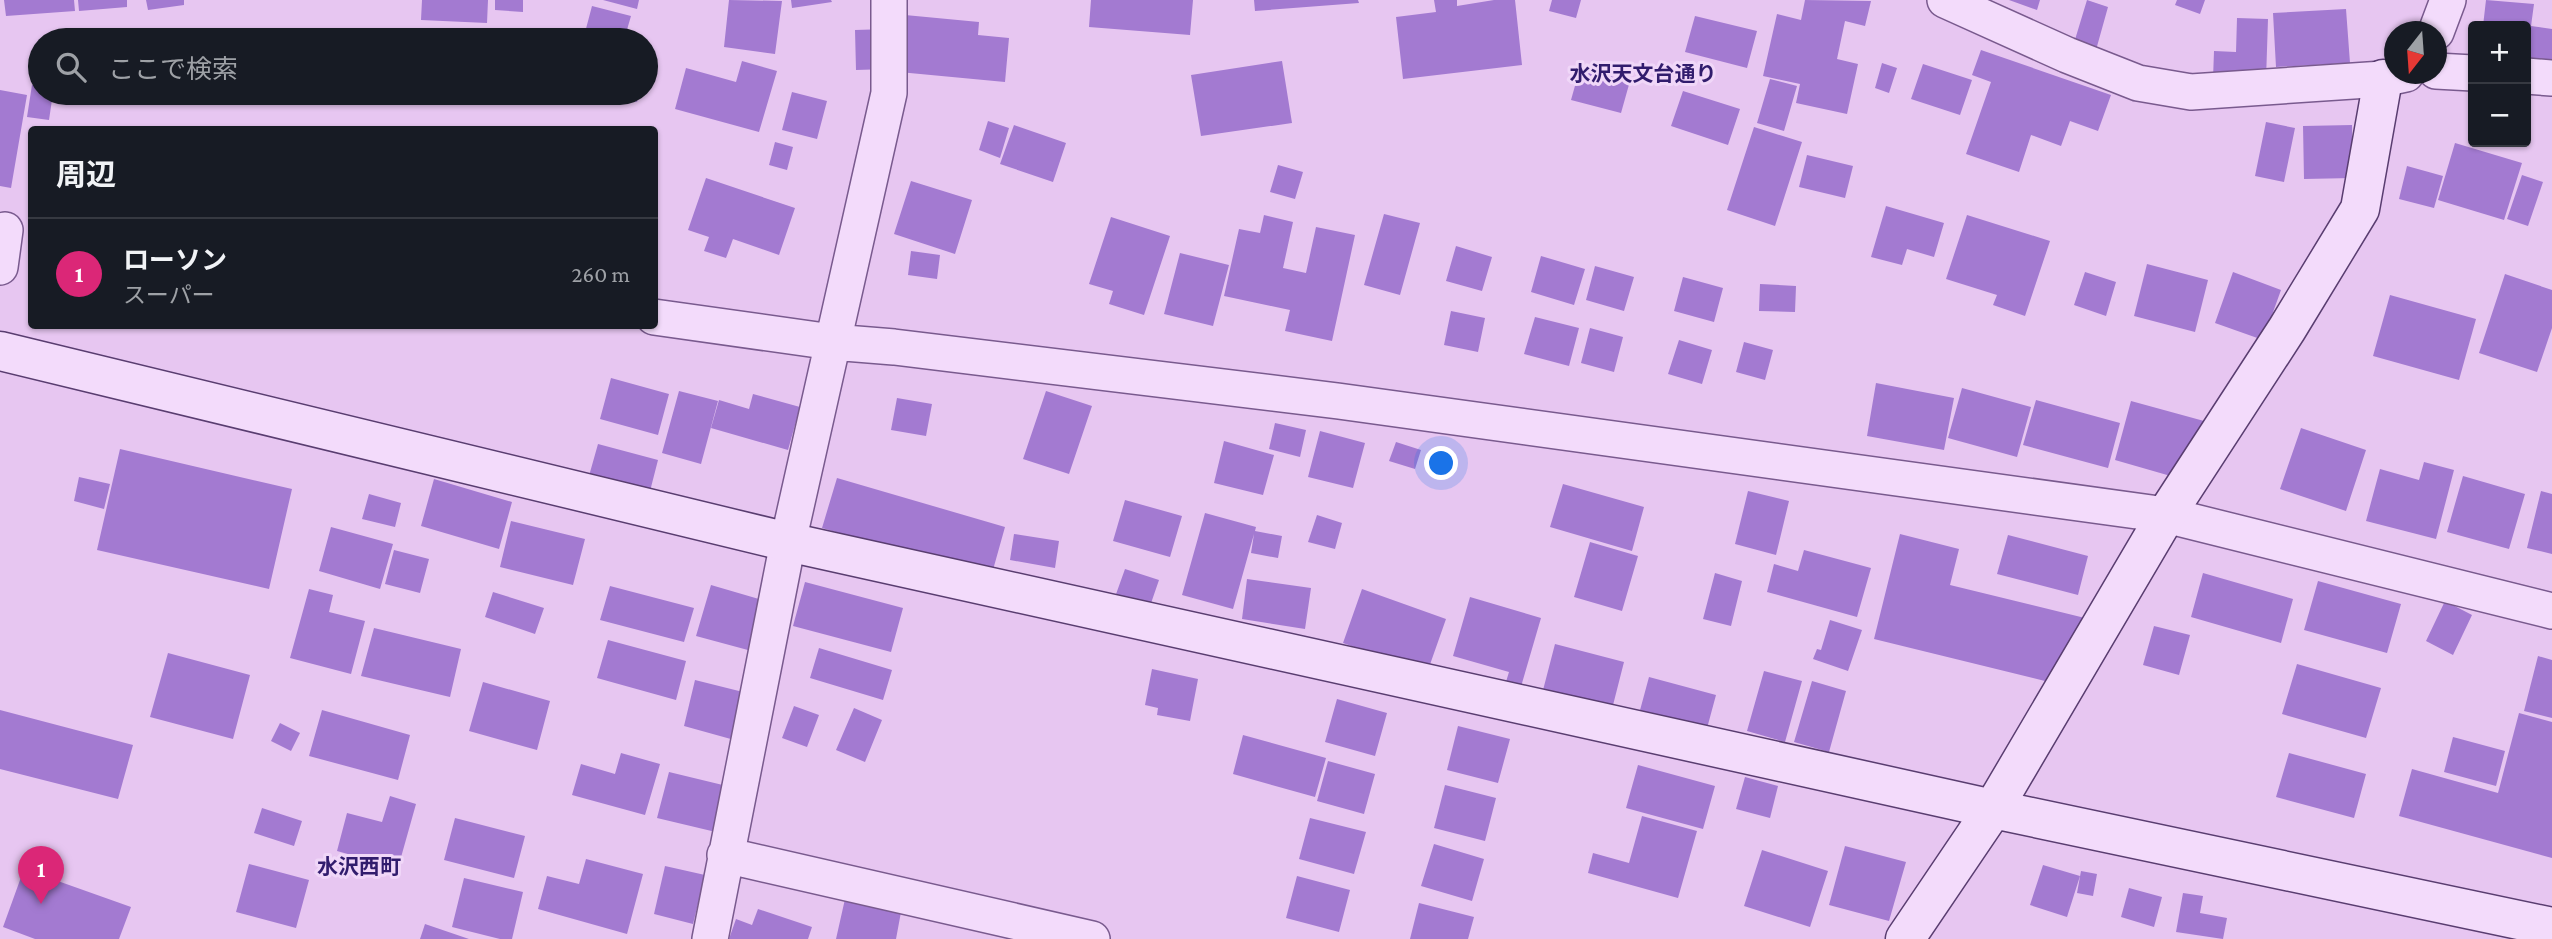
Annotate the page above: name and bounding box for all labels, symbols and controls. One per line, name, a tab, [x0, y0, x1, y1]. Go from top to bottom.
north arrow	[2384, 21, 2447, 84]
map controls	[2468, 21, 2531, 147]
button: +	[2468, 21, 2531, 84]
search box	[28, 28, 658, 105]
icon: search	[52, 48, 90, 86]
text: ここで検索	[108, 55, 238, 84]
district label: 水沢天文台通り	[1570, 62, 1717, 86]
button: −	[2468, 84, 2531, 147]
text: 周辺	[56, 158, 116, 191]
text: ローソン	[123, 246, 227, 275]
text: 1	[75, 261, 83, 287]
text: 260 m	[572, 261, 630, 287]
text: スーパー	[123, 282, 215, 308]
your location	[1424, 446, 1458, 480]
pin: 1	[18, 846, 64, 904]
district label: 水沢西町	[317, 855, 401, 879]

